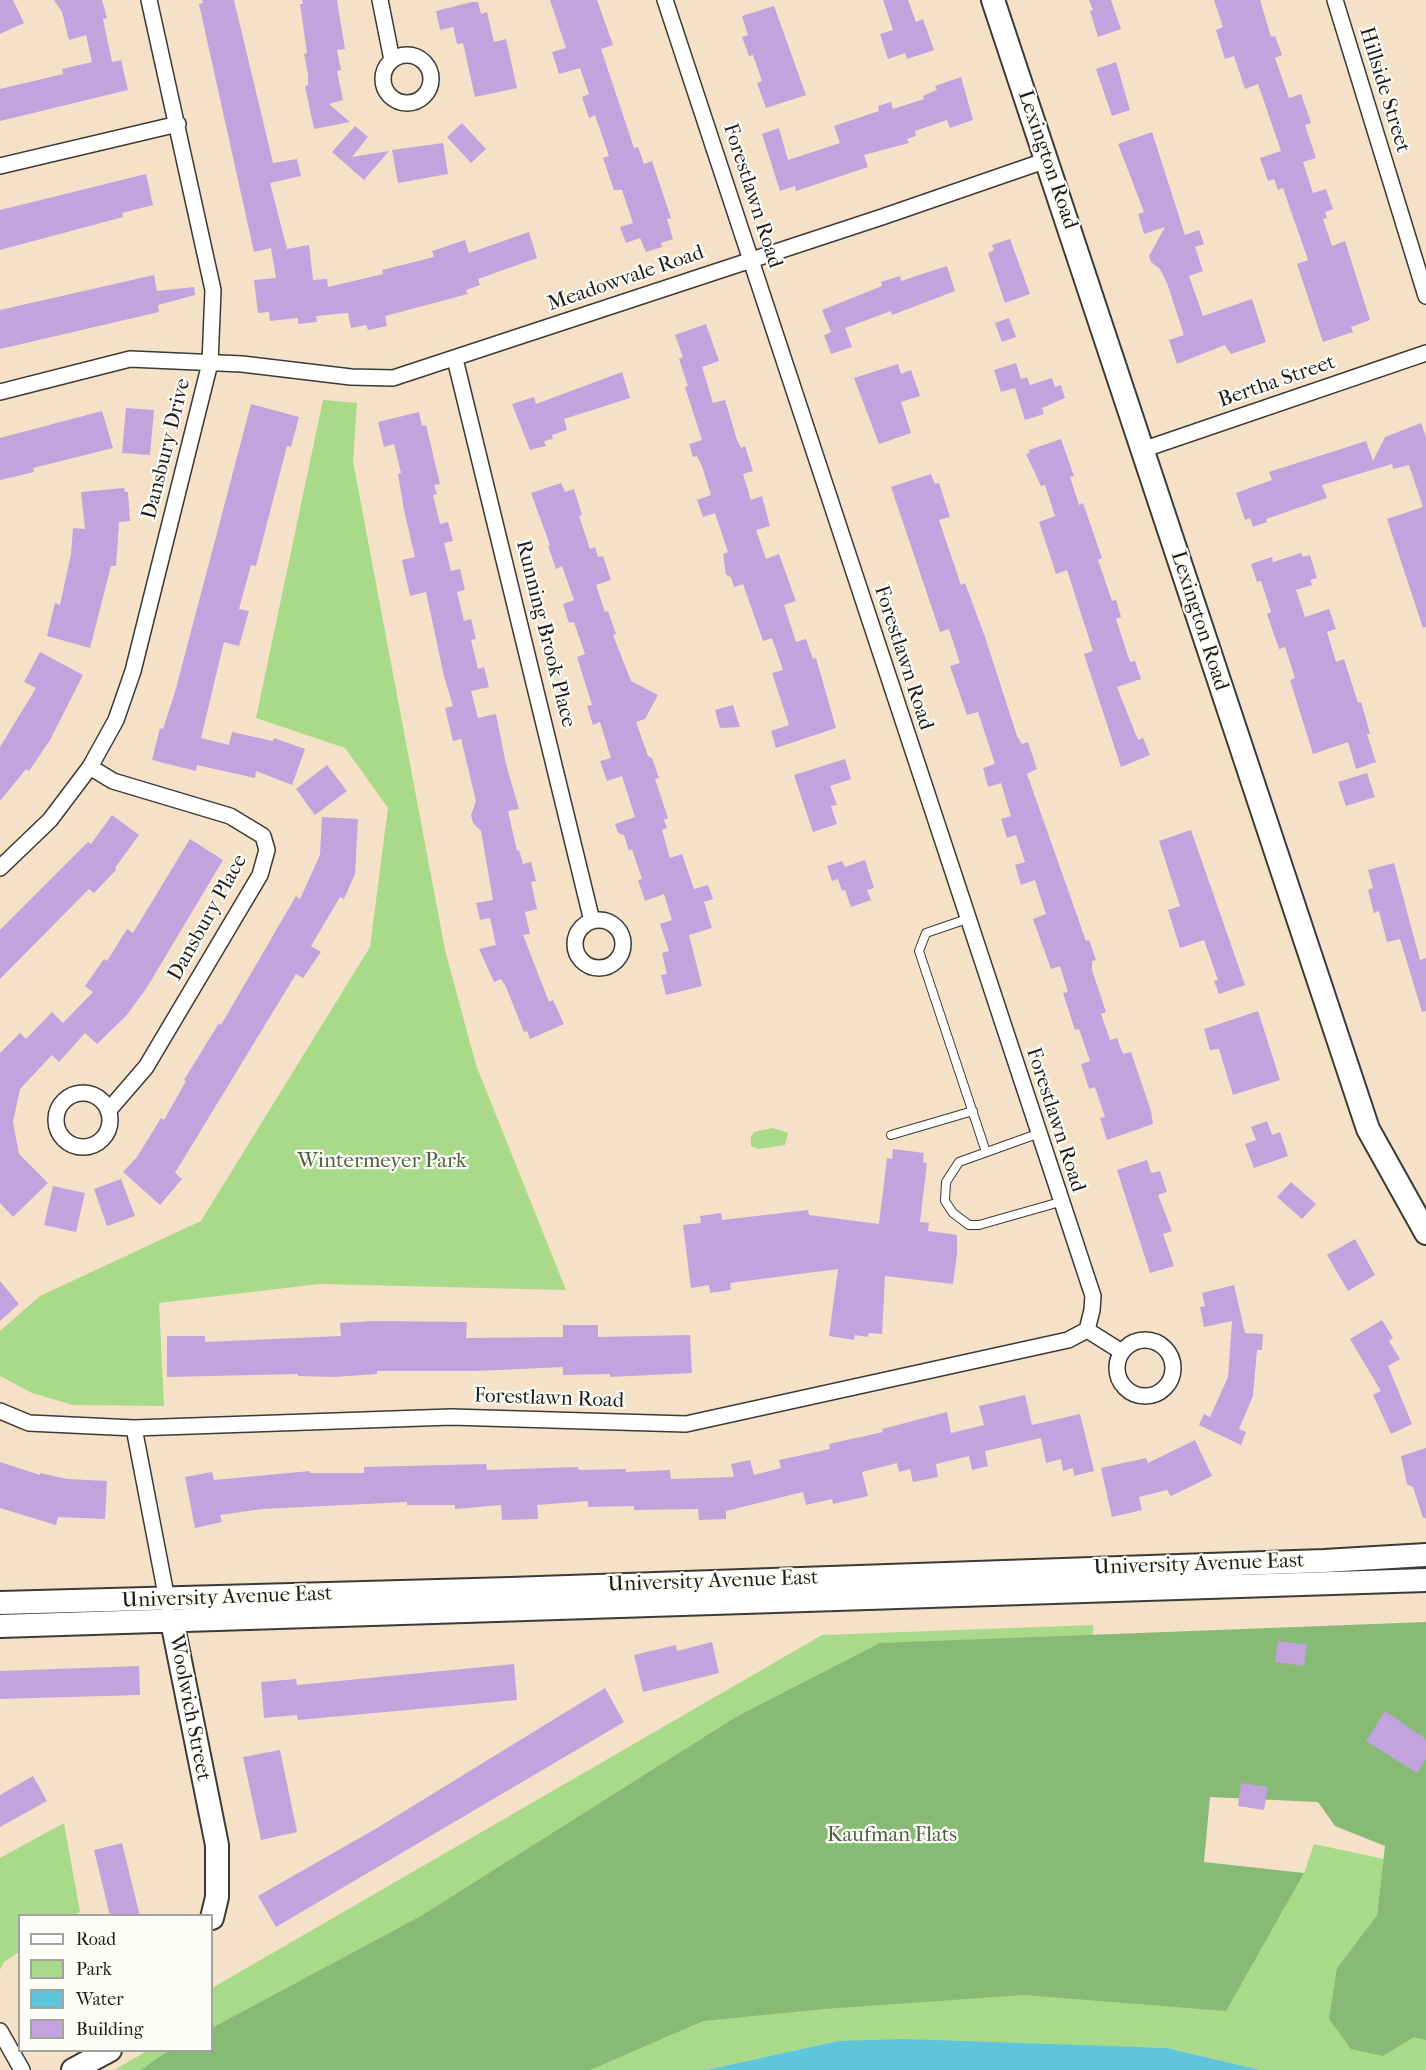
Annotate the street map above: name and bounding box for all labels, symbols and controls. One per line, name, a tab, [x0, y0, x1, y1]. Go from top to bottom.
street label: Hillside Street	[1353, 24, 1415, 156]
street label: Lexington Road	[1011, 87, 1083, 233]
street label: Forestlawn Road	[717, 121, 787, 271]
street label: Meadowvale Road	[545, 240, 707, 318]
street label: Bertha Street	[1215, 350, 1339, 414]
street label: Dansbury Drive	[137, 376, 197, 522]
street label: Running Brook Place	[510, 538, 580, 730]
street label: Lexington Road	[1165, 548, 1233, 694]
street label: Forestlawn Road	[868, 583, 938, 733]
street label: Dansbury Place	[163, 850, 253, 986]
street label: Forestlawn Road	[1020, 1045, 1090, 1195]
park label: Wintermeyer Park	[297, 1149, 467, 1175]
street label: Forestlawn Road	[473, 1384, 625, 1414]
street label: University Avenue East	[1093, 1549, 1305, 1581]
street label: University Avenue East	[607, 1566, 819, 1598]
street label: University Avenue East	[121, 1582, 333, 1614]
street label: Woolwich Street	[162, 1633, 216, 1783]
park label: Kaufman Flats	[827, 1823, 957, 1849]
legend	[18, 1914, 213, 2052]
text: Road	[76, 1929, 116, 1950]
text: Park	[76, 1959, 112, 1980]
text: Water	[76, 1989, 124, 2010]
text: Building	[76, 2019, 143, 2040]

